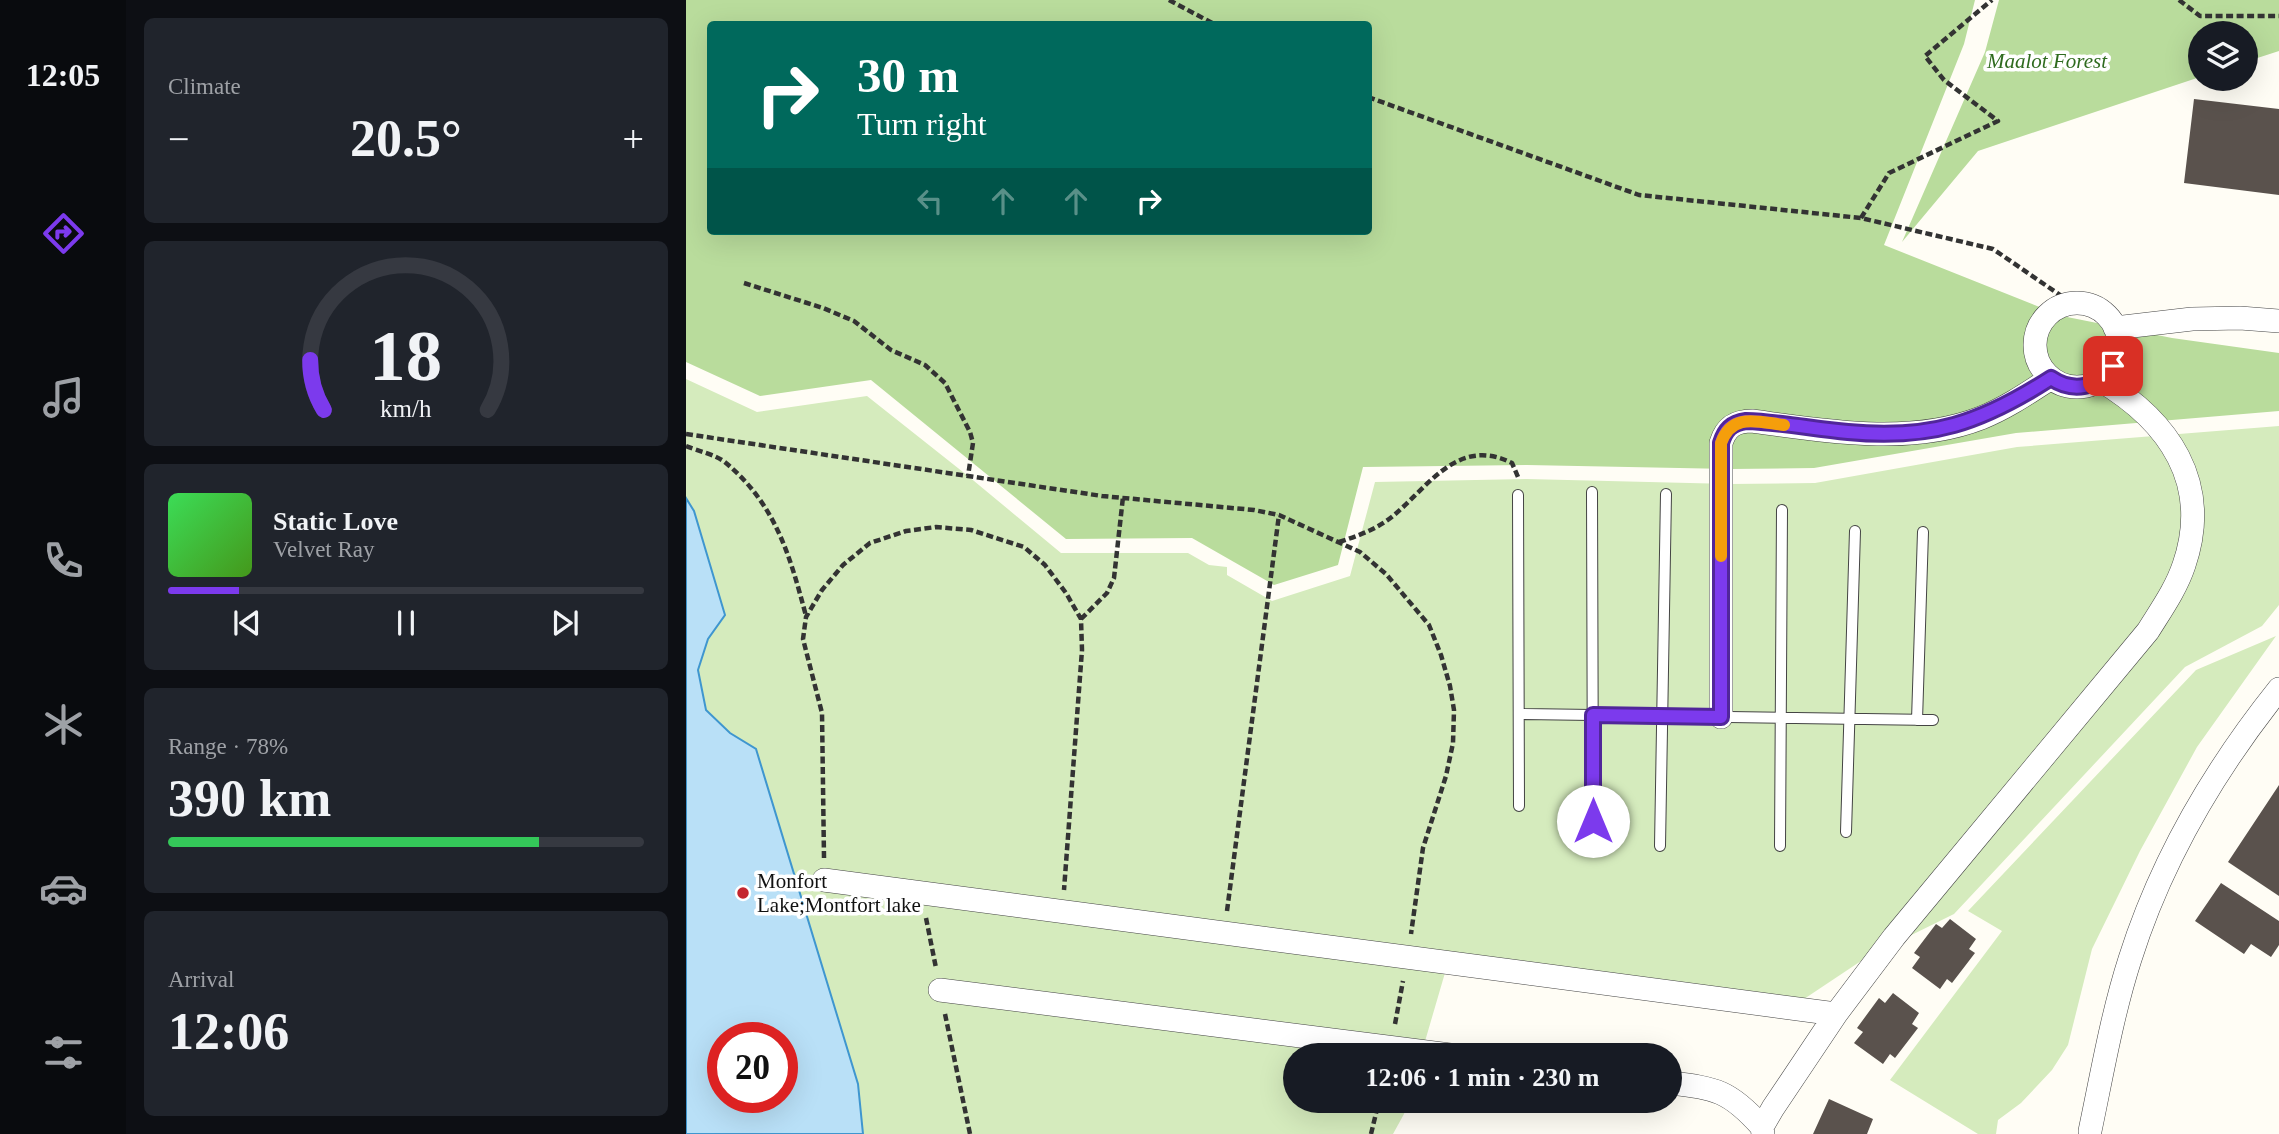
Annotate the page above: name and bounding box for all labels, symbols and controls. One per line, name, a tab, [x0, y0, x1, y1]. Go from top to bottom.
map controls	[2188, 21, 2258, 91]
button: layers	[2188, 21, 2258, 91]
text: 30 m	[857, 48, 959, 103]
icon: right	[742, 49, 833, 140]
park label: Maalot Forest	[1986, 49, 2108, 73]
text: 12:05	[26, 57, 100, 93]
text: Climate	[168, 74, 241, 99]
text: Turn right	[857, 106, 987, 142]
text: 20.5°	[350, 110, 462, 167]
text: −	[168, 118, 189, 160]
text: +	[623, 118, 644, 160]
icon: left	[911, 182, 949, 220]
icon: ahead	[984, 182, 1022, 220]
icon: ahead	[1057, 182, 1095, 220]
icon: right	[1130, 182, 1168, 220]
icon: directions	[39, 209, 88, 258]
text: 18	[370, 315, 442, 396]
pin	[2083, 336, 2143, 396]
icon: arrive	[2094, 347, 2132, 385]
icon: music	[39, 373, 88, 422]
text: km/h	[380, 395, 432, 422]
text: Static Love	[273, 507, 398, 536]
icon: phone	[39, 536, 88, 585]
text: Velvet Ray	[273, 537, 375, 562]
icon: previous	[228, 604, 266, 642]
icon: pause	[387, 604, 425, 642]
icon: next	[546, 604, 584, 642]
icon: climate	[39, 700, 88, 749]
text: Range · 78%	[168, 734, 288, 759]
text: 390 km	[168, 770, 331, 827]
position arrow	[1556, 784, 1630, 858]
icon: car	[39, 864, 88, 913]
place label: Monfort Lake;Montfort lake	[757, 869, 921, 917]
marker: Monfort Lake;Montfort lake	[735, 885, 751, 901]
text: Arrival	[168, 967, 234, 992]
text: 12:06	[168, 1003, 289, 1060]
speed limit sign: 20	[707, 1022, 798, 1113]
icon: filters	[39, 1028, 88, 1077]
text: 12:06 · 1 min · 230 m	[1366, 1063, 1600, 1092]

